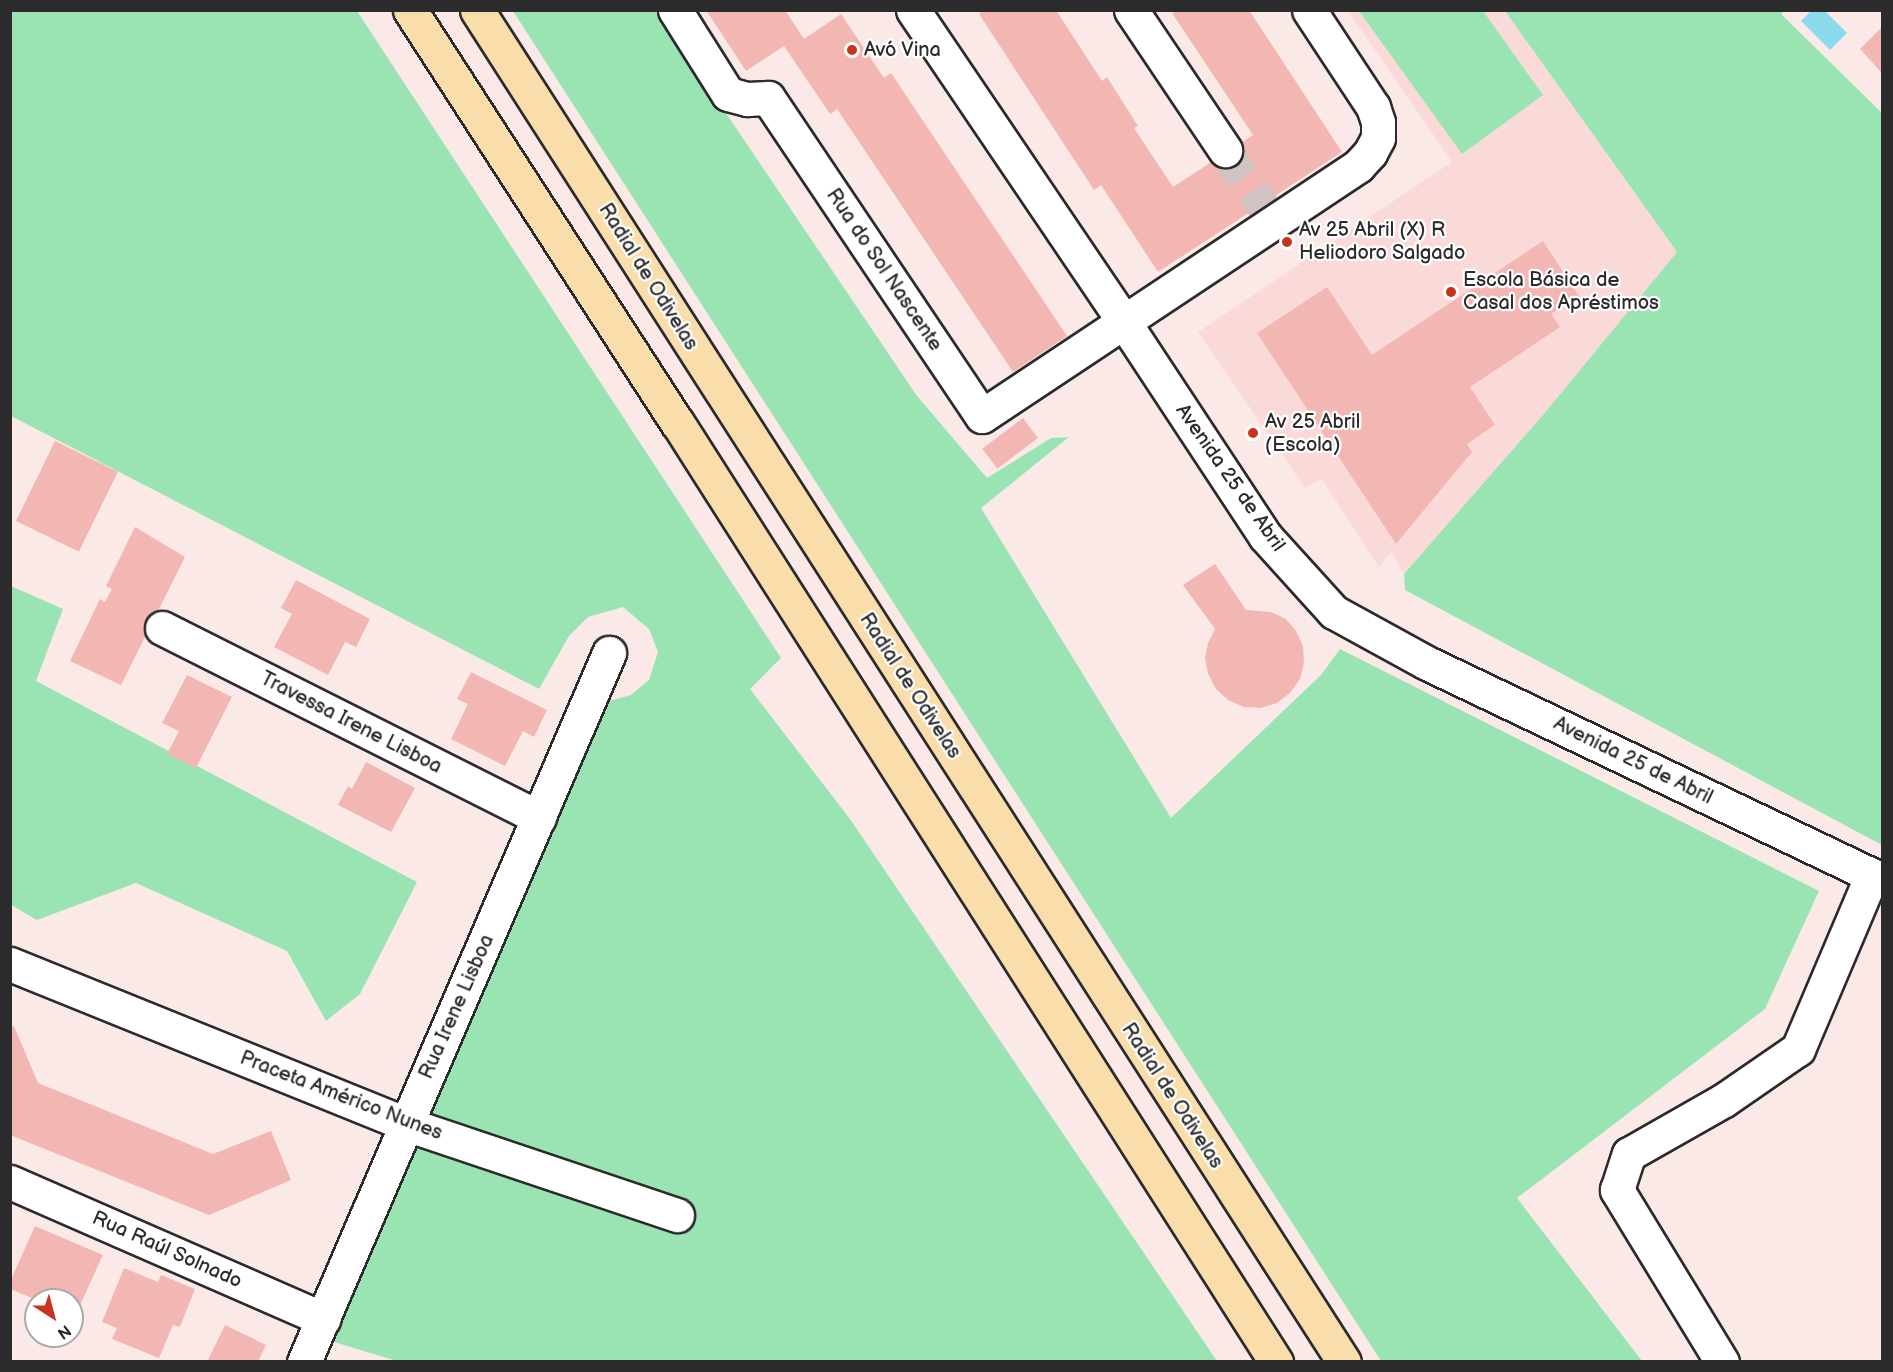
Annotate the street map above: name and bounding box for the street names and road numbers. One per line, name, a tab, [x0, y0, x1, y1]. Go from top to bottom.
street label: Rua do Sol Nascente	[821, 184, 947, 356]
street label: Radial de Odivelas	[593, 199, 703, 355]
street label: Avenida 25 de Abril	[1170, 400, 1290, 556]
street label: Radial de Odivelas	[854, 609, 966, 763]
street label: Travessa Irene Lisboa	[256, 667, 446, 779]
street label: Avenida 25 de Abril	[1549, 712, 1717, 810]
street label: Rua Irene Lisboa	[414, 931, 500, 1083]
street label: Radial de Odivelas	[1116, 1019, 1228, 1173]
street label: Praceta Américo Nunes	[236, 1046, 446, 1146]
street label: Rua Raúl Solnado	[88, 1206, 246, 1294]

